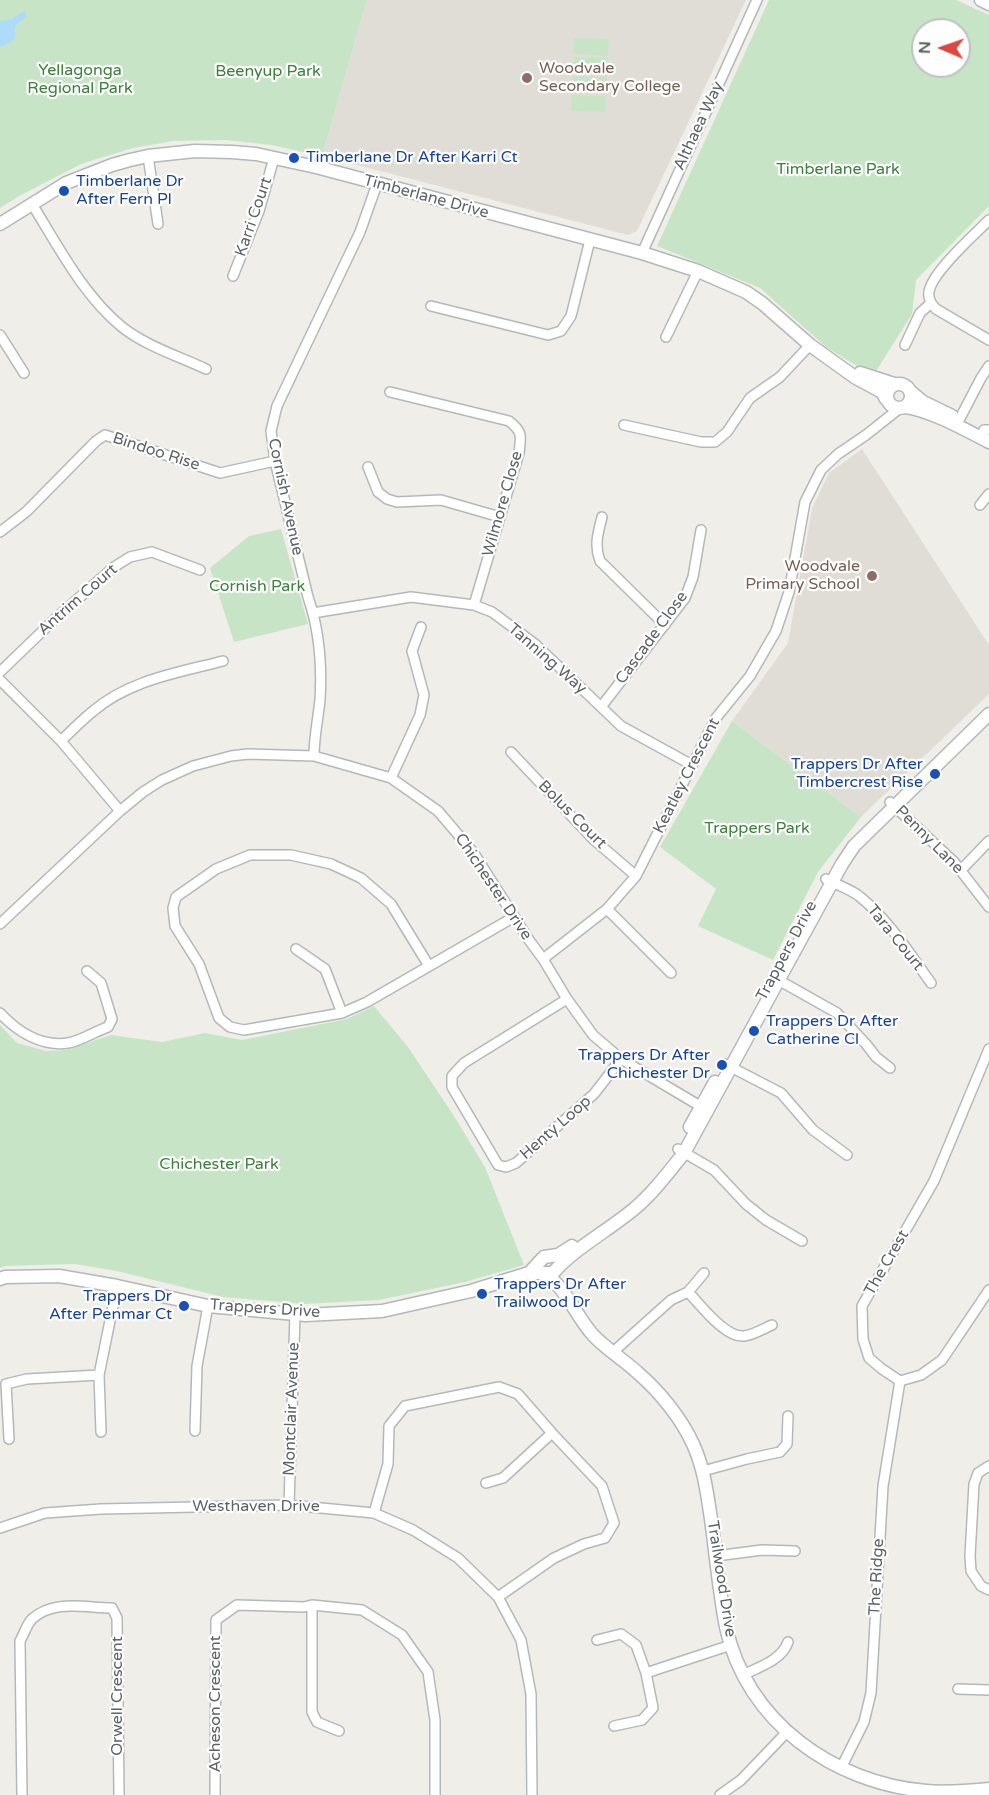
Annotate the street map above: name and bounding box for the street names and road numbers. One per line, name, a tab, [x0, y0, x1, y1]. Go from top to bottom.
street label: Althaea Way	[670, 79, 728, 173]
street label: Timberlane Drive	[361, 171, 491, 223]
street label: Karri Court	[231, 175, 277, 259]
street label: Bindoo Rise	[110, 429, 202, 475]
street label: Cornish Avenue	[263, 437, 307, 557]
street label: Wilmore Close	[479, 449, 527, 559]
street label: Antrim Court	[34, 560, 122, 640]
street label: Cascade Close	[612, 588, 692, 688]
street label: Tanning Way	[504, 620, 590, 698]
street label: Keatley Crescent	[650, 715, 724, 837]
street label: Bolus Court	[534, 777, 610, 853]
street label: Penny Lane	[891, 802, 967, 878]
street label: Chichester Drive	[450, 830, 536, 944]
street label: Trappers Drive	[753, 898, 821, 1004]
street label: Tara Court	[863, 901, 927, 975]
street label: Henty Loop	[516, 1092, 596, 1164]
street label: The Crest	[861, 1227, 913, 1299]
street label: Trappers Drive	[209, 1296, 321, 1322]
street label: Montclair Avenue	[280, 1342, 304, 1476]
street label: Westhaven Drive	[192, 1497, 320, 1517]
street label: Trailwood Drive	[702, 1519, 740, 1639]
street label: The Ridge	[865, 1538, 889, 1616]
street label: Acheson Crescent	[206, 1635, 226, 1773]
street label: Orwell Crescent	[108, 1636, 128, 1756]

